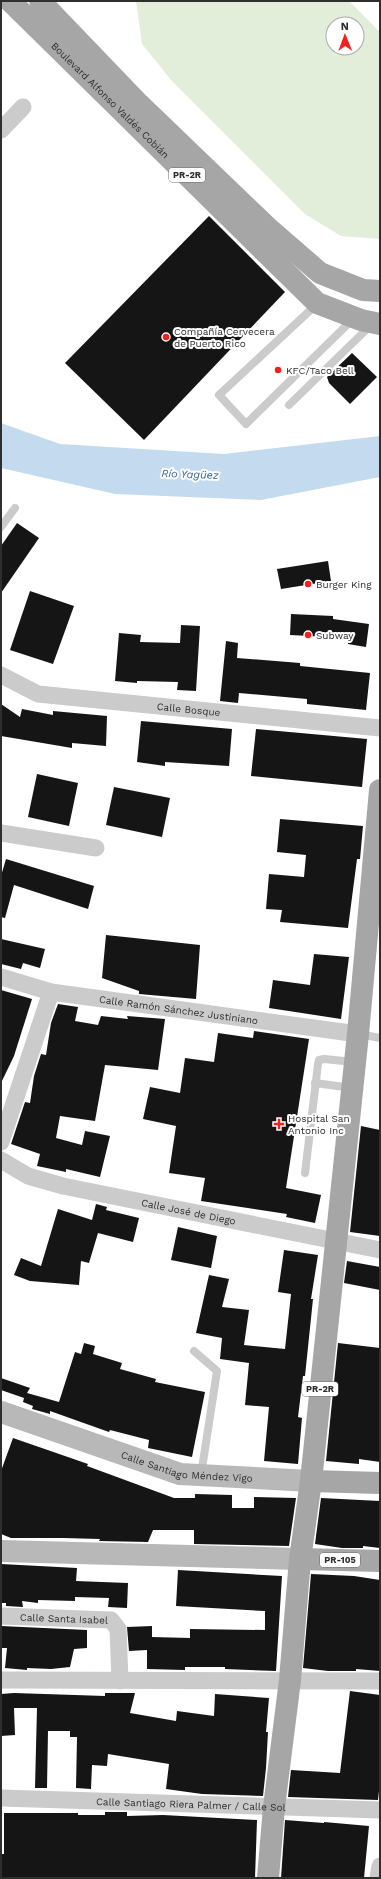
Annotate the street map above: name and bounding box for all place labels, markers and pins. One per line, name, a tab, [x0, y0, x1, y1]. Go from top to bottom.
place label: Compañía Cervecera de Puerto Rico	[174, 326, 275, 349]
marker: Compañía Cervecera de Puerto Rico	[161, 332, 171, 342]
marker: KFC/Taco Bell	[273, 365, 283, 375]
place label: KFC/Taco Bell	[286, 365, 354, 376]
marker: Burger King	[303, 579, 313, 589]
place label: Burger King	[316, 579, 372, 590]
marker: Subway	[303, 630, 313, 640]
place label: Subway	[316, 630, 354, 641]
place label: Hospital San Antonio Inc	[288, 1113, 350, 1136]
marker: Hospital San Antonio Inc	[273, 1118, 285, 1130]

